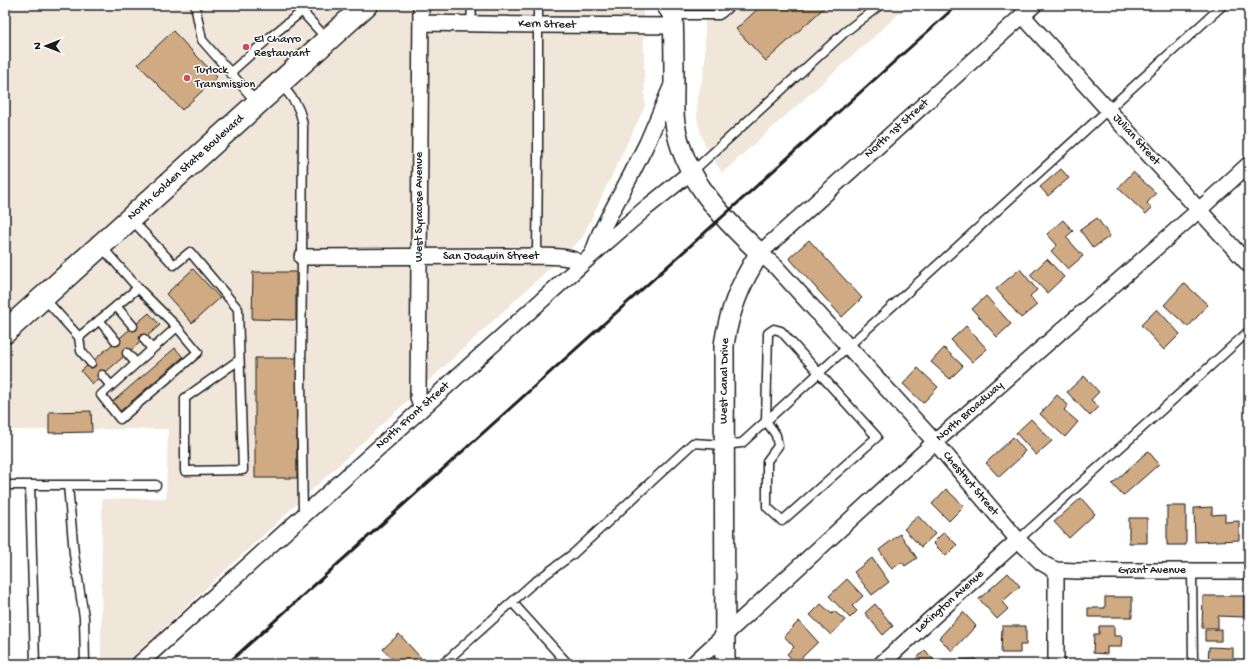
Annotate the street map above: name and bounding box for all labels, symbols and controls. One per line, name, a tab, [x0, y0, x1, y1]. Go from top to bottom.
street label: Kern Street	[518, 17, 577, 33]
north arrow	[26, 26, 66, 66]
place label: El Charro Restaurant	[254, 33, 311, 61]
text: N	[32, 42, 44, 50]
marker: El Charro Restaurant	[241, 42, 251, 52]
place label: Turlock Transmission	[194, 64, 255, 92]
marker: Turlock Transmission	[182, 73, 192, 83]
street label: North 1st Street	[862, 96, 933, 161]
street label: North Golden State Boulevard	[125, 111, 248, 224]
street label: Julian Street	[1109, 111, 1163, 169]
street label: West Syracuse Avenue	[413, 151, 427, 262]
street label: San Joaquin Street	[443, 250, 540, 264]
street label: West Canal Drive	[717, 337, 733, 424]
street label: North Front Street	[373, 378, 454, 453]
street label: North Broadway	[933, 379, 1007, 445]
street label: Chestnut Street	[939, 449, 1002, 520]
street label: Grant Avenue	[1118, 564, 1187, 578]
street label: Lexington Avenue	[913, 567, 988, 637]

